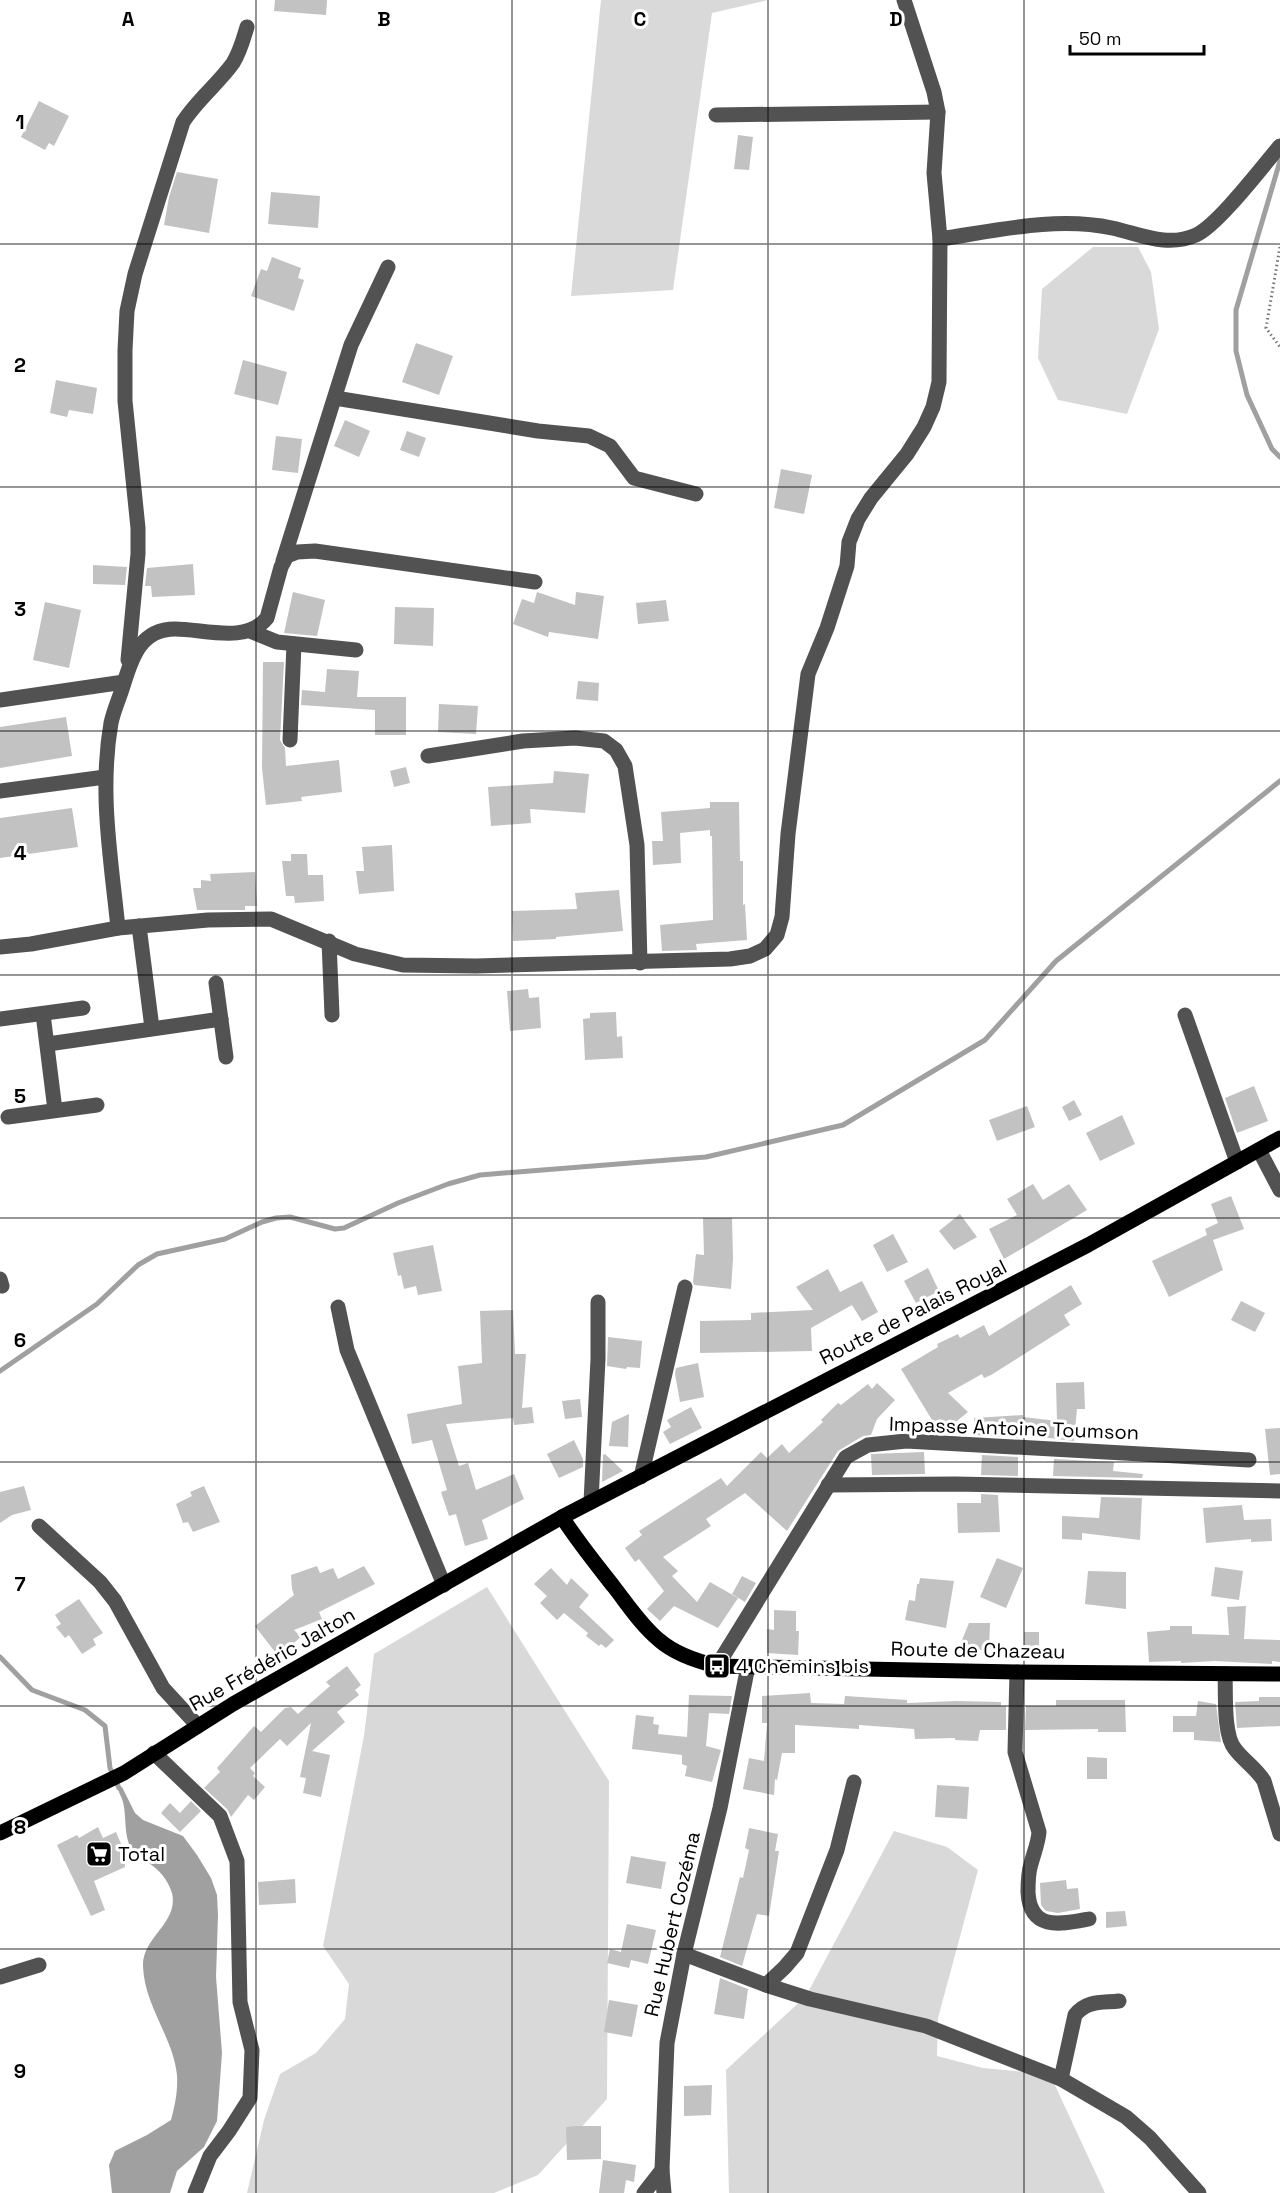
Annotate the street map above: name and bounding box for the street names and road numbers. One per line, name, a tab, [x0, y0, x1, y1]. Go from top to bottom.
street label: Route de Palais Royal	[815, 1253, 1011, 1371]
street label: Impasse Antoine Toumson	[888, 1411, 1140, 1445]
street label: Rue Frédéric Jalton	[184, 1601, 360, 1717]
street label: Route de Chazeau	[890, 1635, 1066, 1665]
street label: Rue Hubert Cozéma	[638, 1829, 706, 2019]

